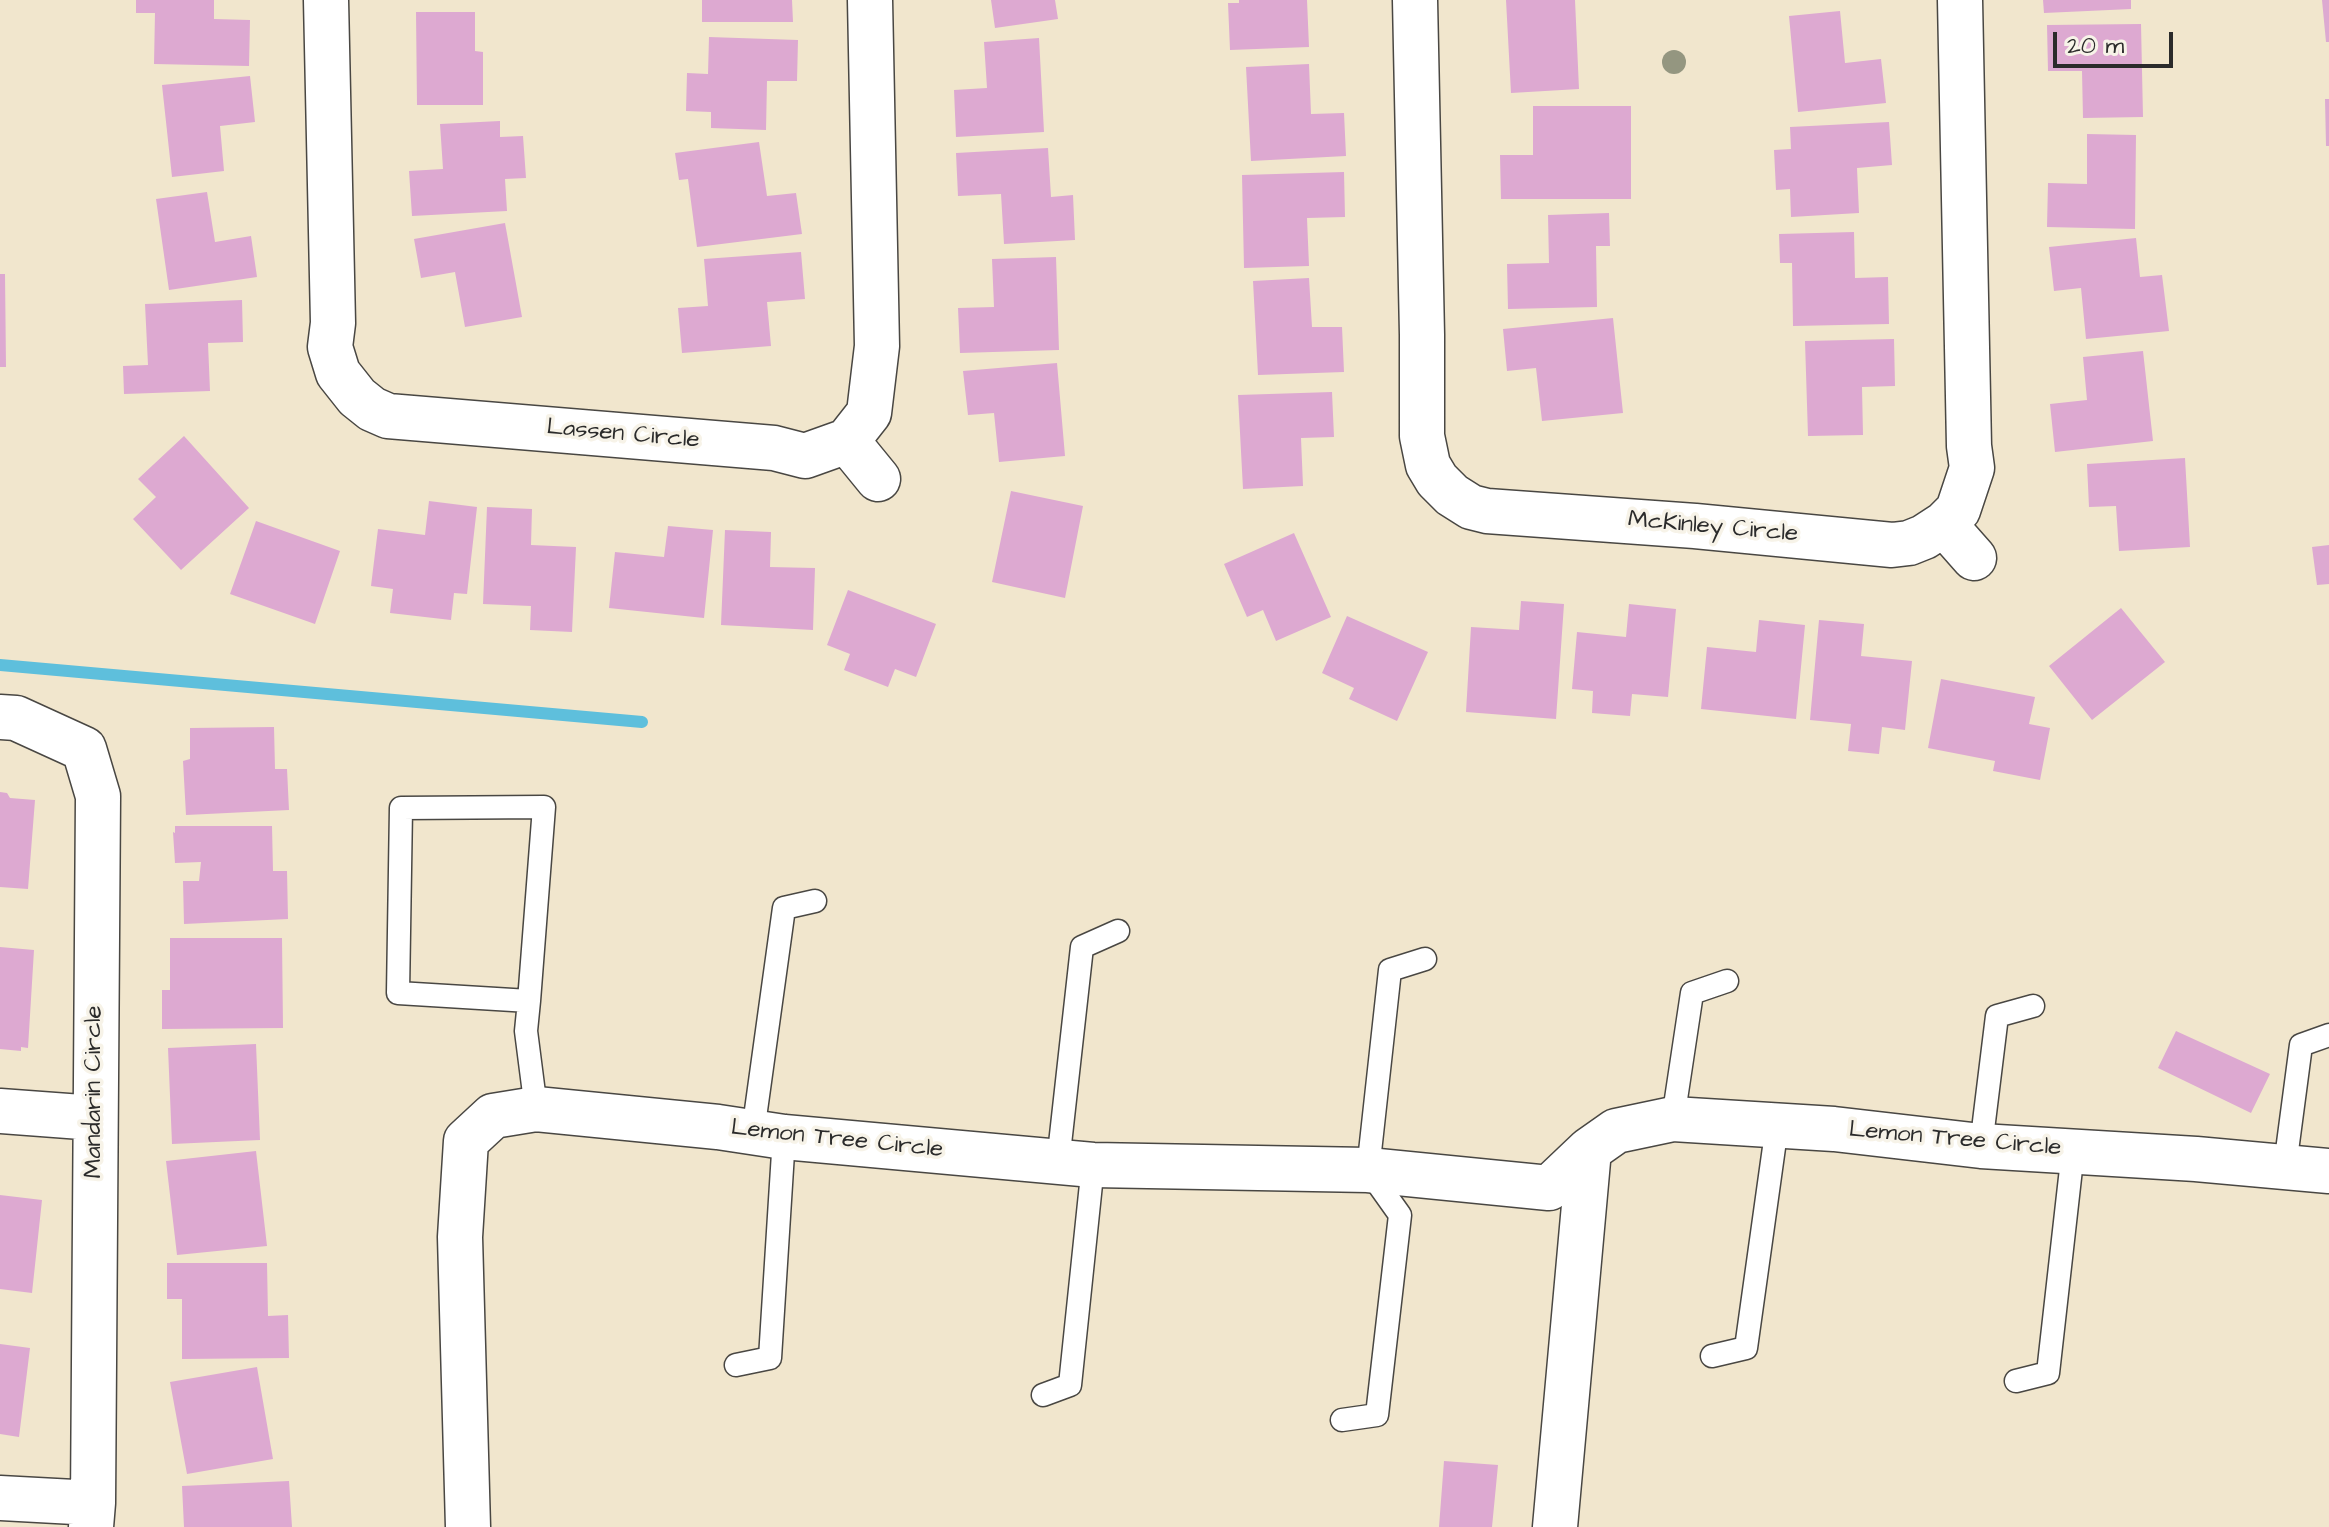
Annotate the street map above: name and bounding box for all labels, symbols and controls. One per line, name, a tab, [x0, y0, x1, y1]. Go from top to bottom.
scale bar	[2057, 16, 2177, 66]
text: 20 m	[2067, 29, 2124, 63]
street label: Lassen Circle	[545, 414, 701, 456]
street label: McKinley Circle	[1627, 506, 1799, 550]
street label: Mandarin Circle	[81, 1006, 109, 1178]
street label: Lemon Tree Circle	[730, 1115, 944, 1165]
street label: Lemon Tree Circle	[1848, 1116, 2062, 1164]

